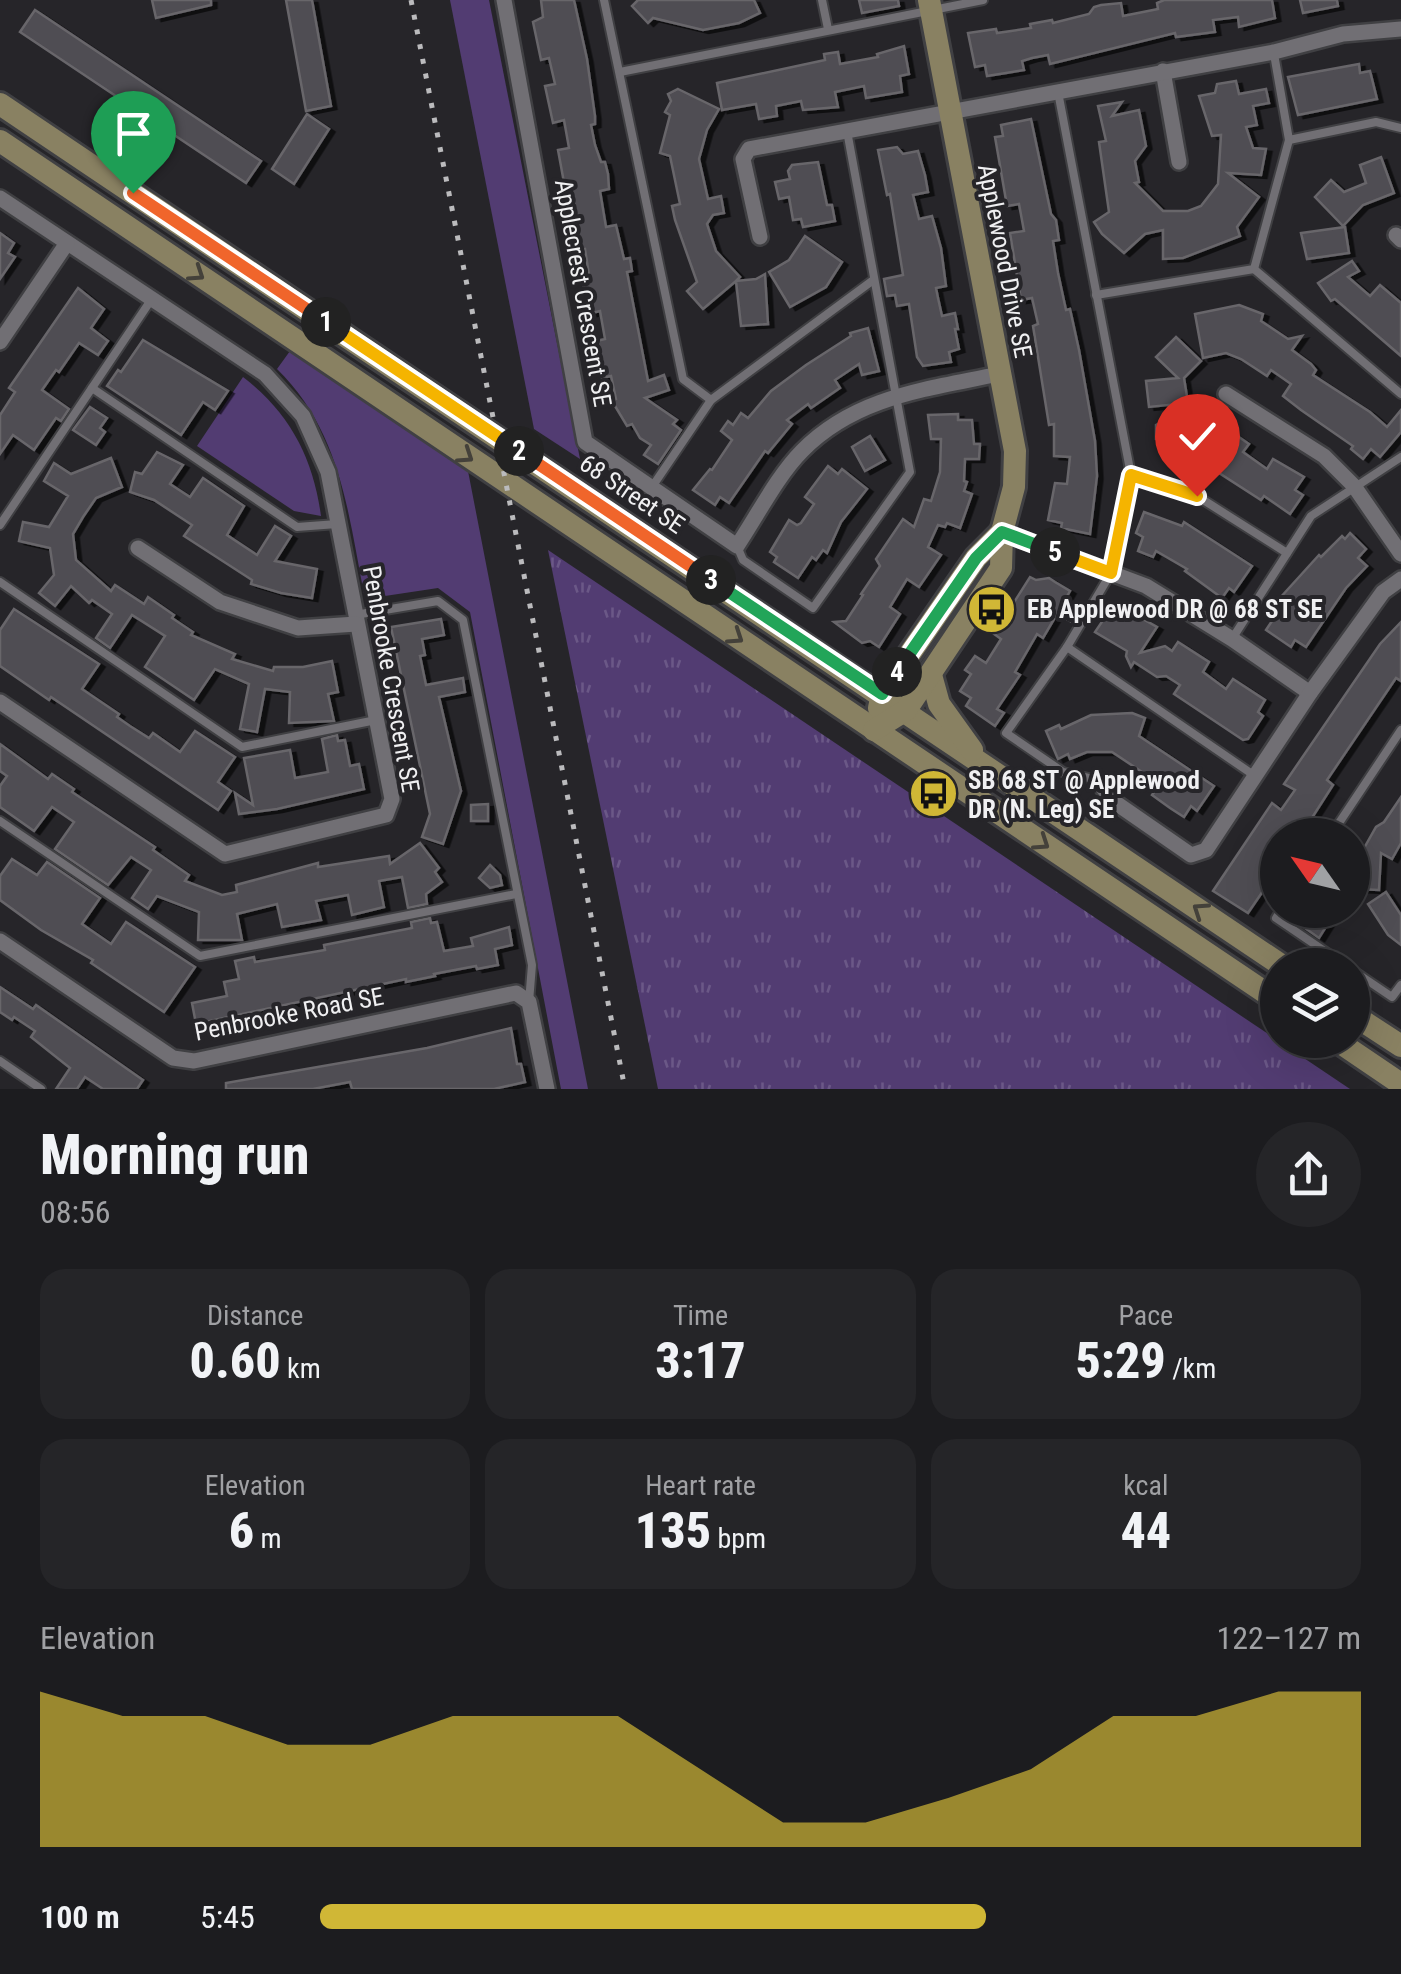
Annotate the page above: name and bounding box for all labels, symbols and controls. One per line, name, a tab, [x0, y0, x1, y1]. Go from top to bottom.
pin	[91, 91, 176, 194]
icon: arrive	[106, 106, 161, 161]
street label: Applewood Drive SE	[972, 162, 1038, 360]
street label: Applecrest Crescent SE	[549, 177, 617, 409]
one-way arrow	[185, 262, 204, 280]
pin: 1	[301, 297, 351, 347]
text: 1	[319, 305, 333, 338]
pin	[1155, 394, 1240, 497]
icon: check	[1170, 409, 1225, 464]
pin: 2	[494, 426, 544, 476]
text: 2	[512, 434, 526, 467]
one-way arrow	[456, 443, 474, 462]
street label: 68 Street SE	[574, 448, 690, 540]
pin: 5	[1030, 527, 1080, 577]
text: 5	[1048, 535, 1062, 568]
pin: 3	[686, 555, 736, 605]
text: 3	[704, 563, 718, 596]
street label: Penbrooke Crescent SE	[357, 564, 425, 794]
bus stop icon: EB Applewood DR @ 68 ST SE	[966, 583, 1018, 635]
place label: EB Applewood DR @ 68 ST SE	[1027, 595, 1323, 624]
one-way arrow	[724, 625, 743, 643]
pin: 4	[872, 647, 922, 697]
text: 4	[890, 655, 904, 688]
place label: SB 68 ST @ Applewood DR (N. Leg) SE	[968, 766, 1200, 824]
bus stop icon: SB 68 ST @ Applewood DR (N. Leg) SE	[907, 768, 959, 820]
north arrow	[1260, 818, 1370, 928]
map controls	[1260, 818, 1370, 1058]
one-way arrow	[1032, 830, 1050, 849]
one-way arrow	[1193, 904, 1211, 923]
button: layers	[1260, 948, 1370, 1058]
street label: Penbrooke Road SE	[192, 981, 386, 1047]
button: share	[1256, 1122, 1361, 1227]
text: Morning run	[40, 1123, 309, 1187]
text: 08:56	[40, 1193, 111, 1231]
text: Distance	[207, 1299, 303, 1332]
text: Time	[673, 1299, 728, 1332]
text: Pace	[1118, 1299, 1173, 1332]
text: 0.60	[190, 1332, 281, 1390]
text: 3:17	[655, 1332, 746, 1390]
text: 5:29	[1075, 1332, 1166, 1390]
text: km	[281, 1352, 321, 1385]
text: /km	[1166, 1352, 1216, 1385]
text: Elevation	[205, 1469, 306, 1502]
text: Heart rate	[645, 1469, 756, 1502]
text: kcal	[1123, 1469, 1168, 1502]
text: 6	[229, 1502, 254, 1560]
text: 135	[635, 1502, 711, 1560]
text: 44	[1120, 1502, 1171, 1560]
text: m	[254, 1522, 282, 1555]
text: bpm	[711, 1522, 766, 1555]
text: Elevation	[40, 1619, 155, 1657]
text: 122–127 m	[1216, 1619, 1361, 1657]
text: 100 m	[40, 1898, 120, 1936]
text: 5:45	[200, 1898, 255, 1936]

